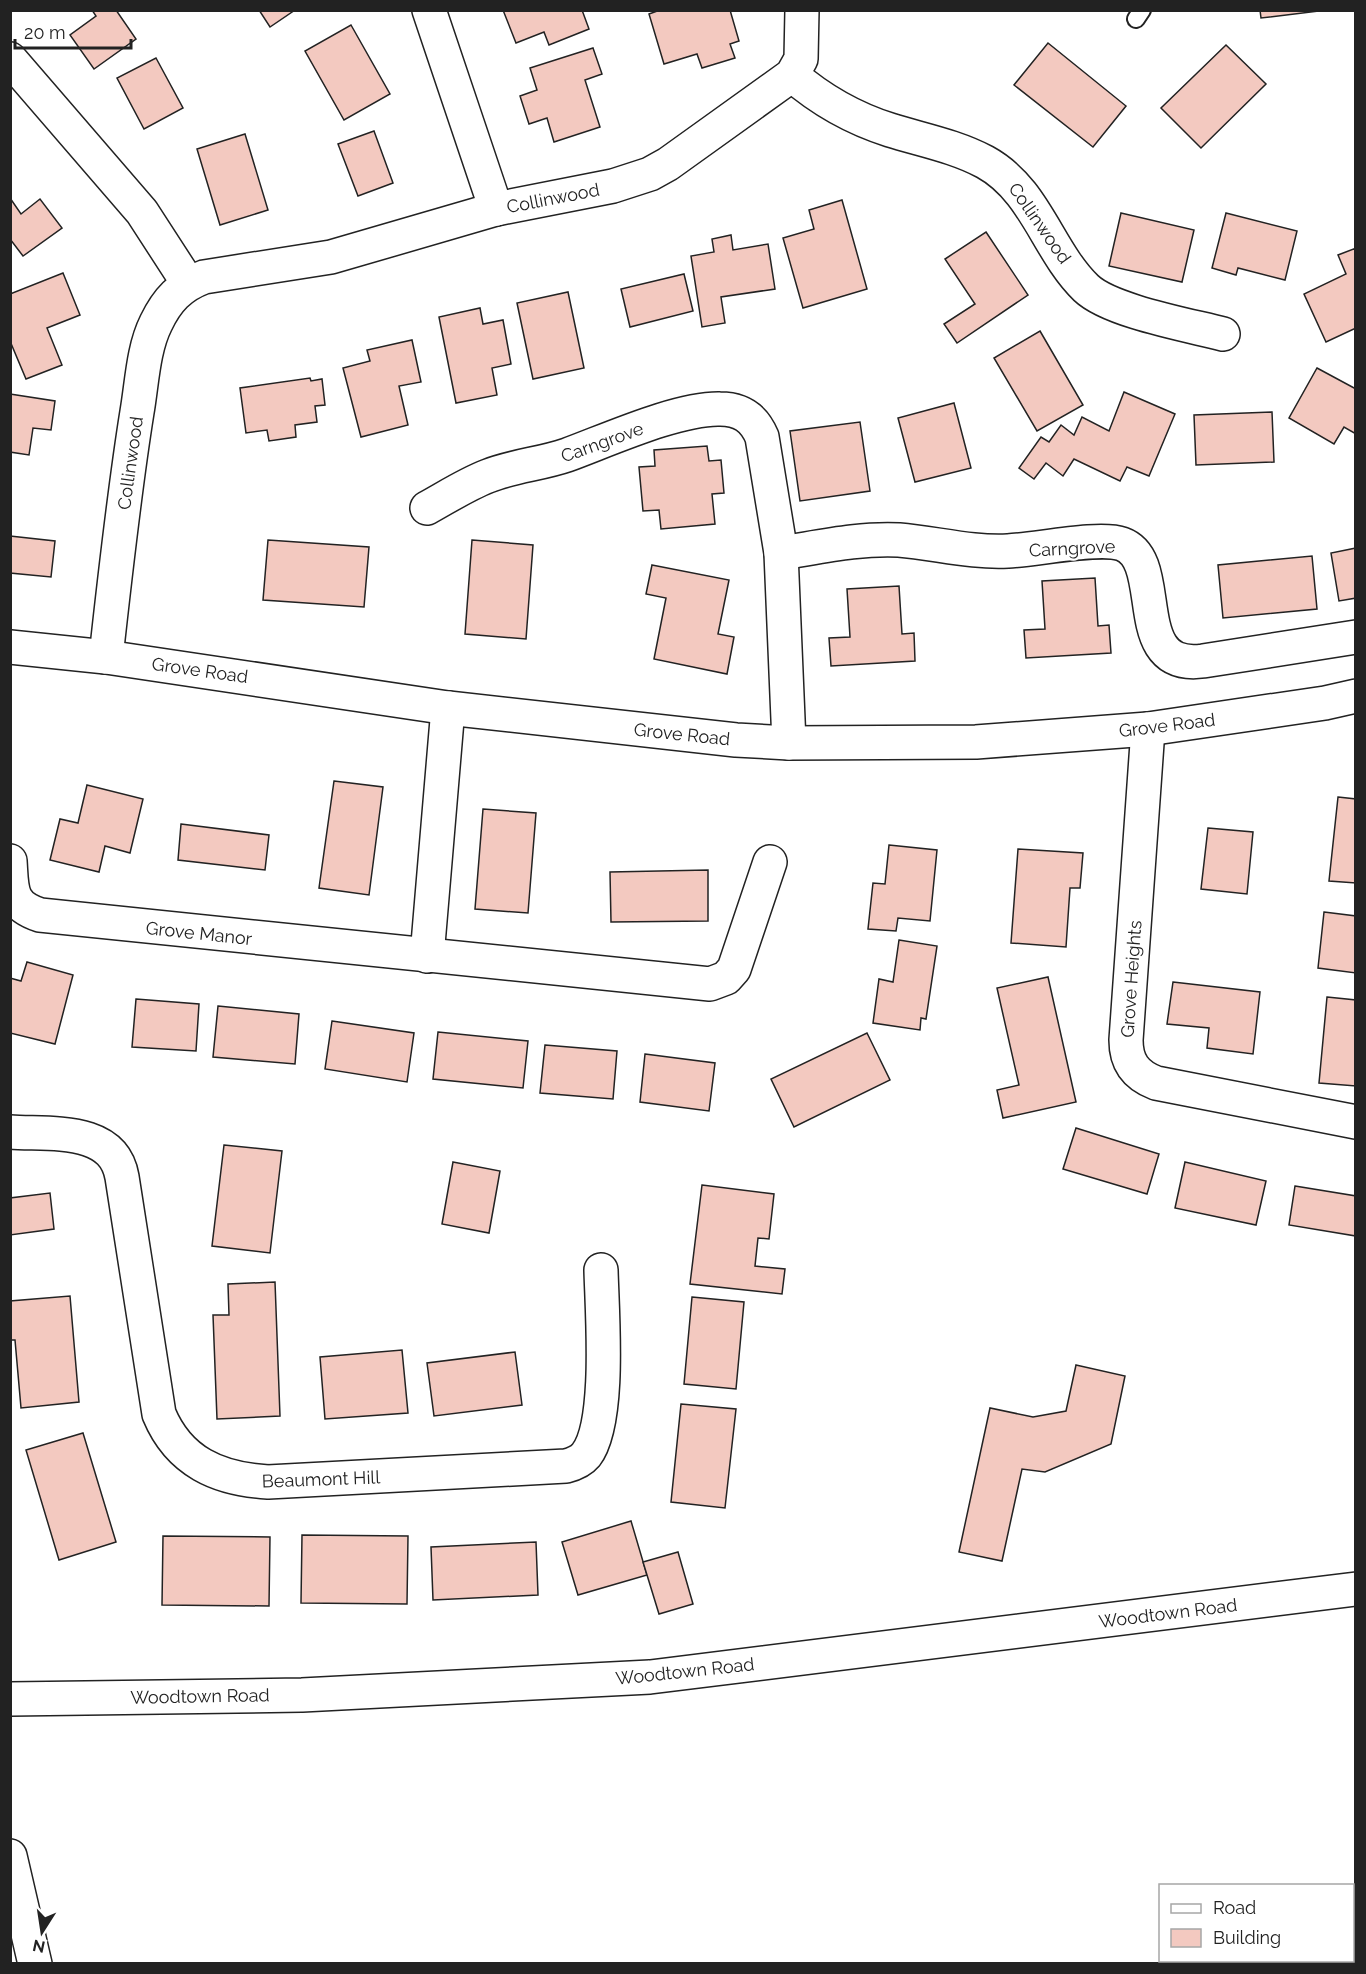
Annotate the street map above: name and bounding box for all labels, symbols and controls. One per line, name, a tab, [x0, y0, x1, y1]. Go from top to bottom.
scale bar	[15, 12, 130, 50]
text: 20 m	[24, 22, 66, 43]
street label: Collinwood	[1004, 178, 1076, 268]
street label: Collinwood	[505, 179, 601, 217]
street label: Collinwood	[113, 415, 147, 511]
street label: Carngrove	[558, 417, 647, 467]
street label: Carngrove	[1028, 535, 1116, 561]
street label: Grove Road	[151, 653, 249, 687]
street label: Grove Road	[1118, 709, 1216, 741]
street label: Grove Road	[633, 718, 731, 750]
street label: Grove Manor	[145, 917, 254, 949]
street label: Grove Heights	[1116, 919, 1146, 1038]
street label: Beaumont Hill	[261, 1466, 381, 1492]
street label: Woodtown Road	[1098, 1594, 1238, 1632]
street label: Woodtown Road	[615, 1653, 755, 1689]
street label: Woodtown Road	[130, 1684, 270, 1708]
legend	[1159, 1884, 1354, 1962]
text: Road	[1213, 1897, 1256, 1918]
north arrow	[12, 1902, 72, 1962]
text: Building	[1213, 1927, 1281, 1948]
text: N	[31, 1936, 47, 1957]

